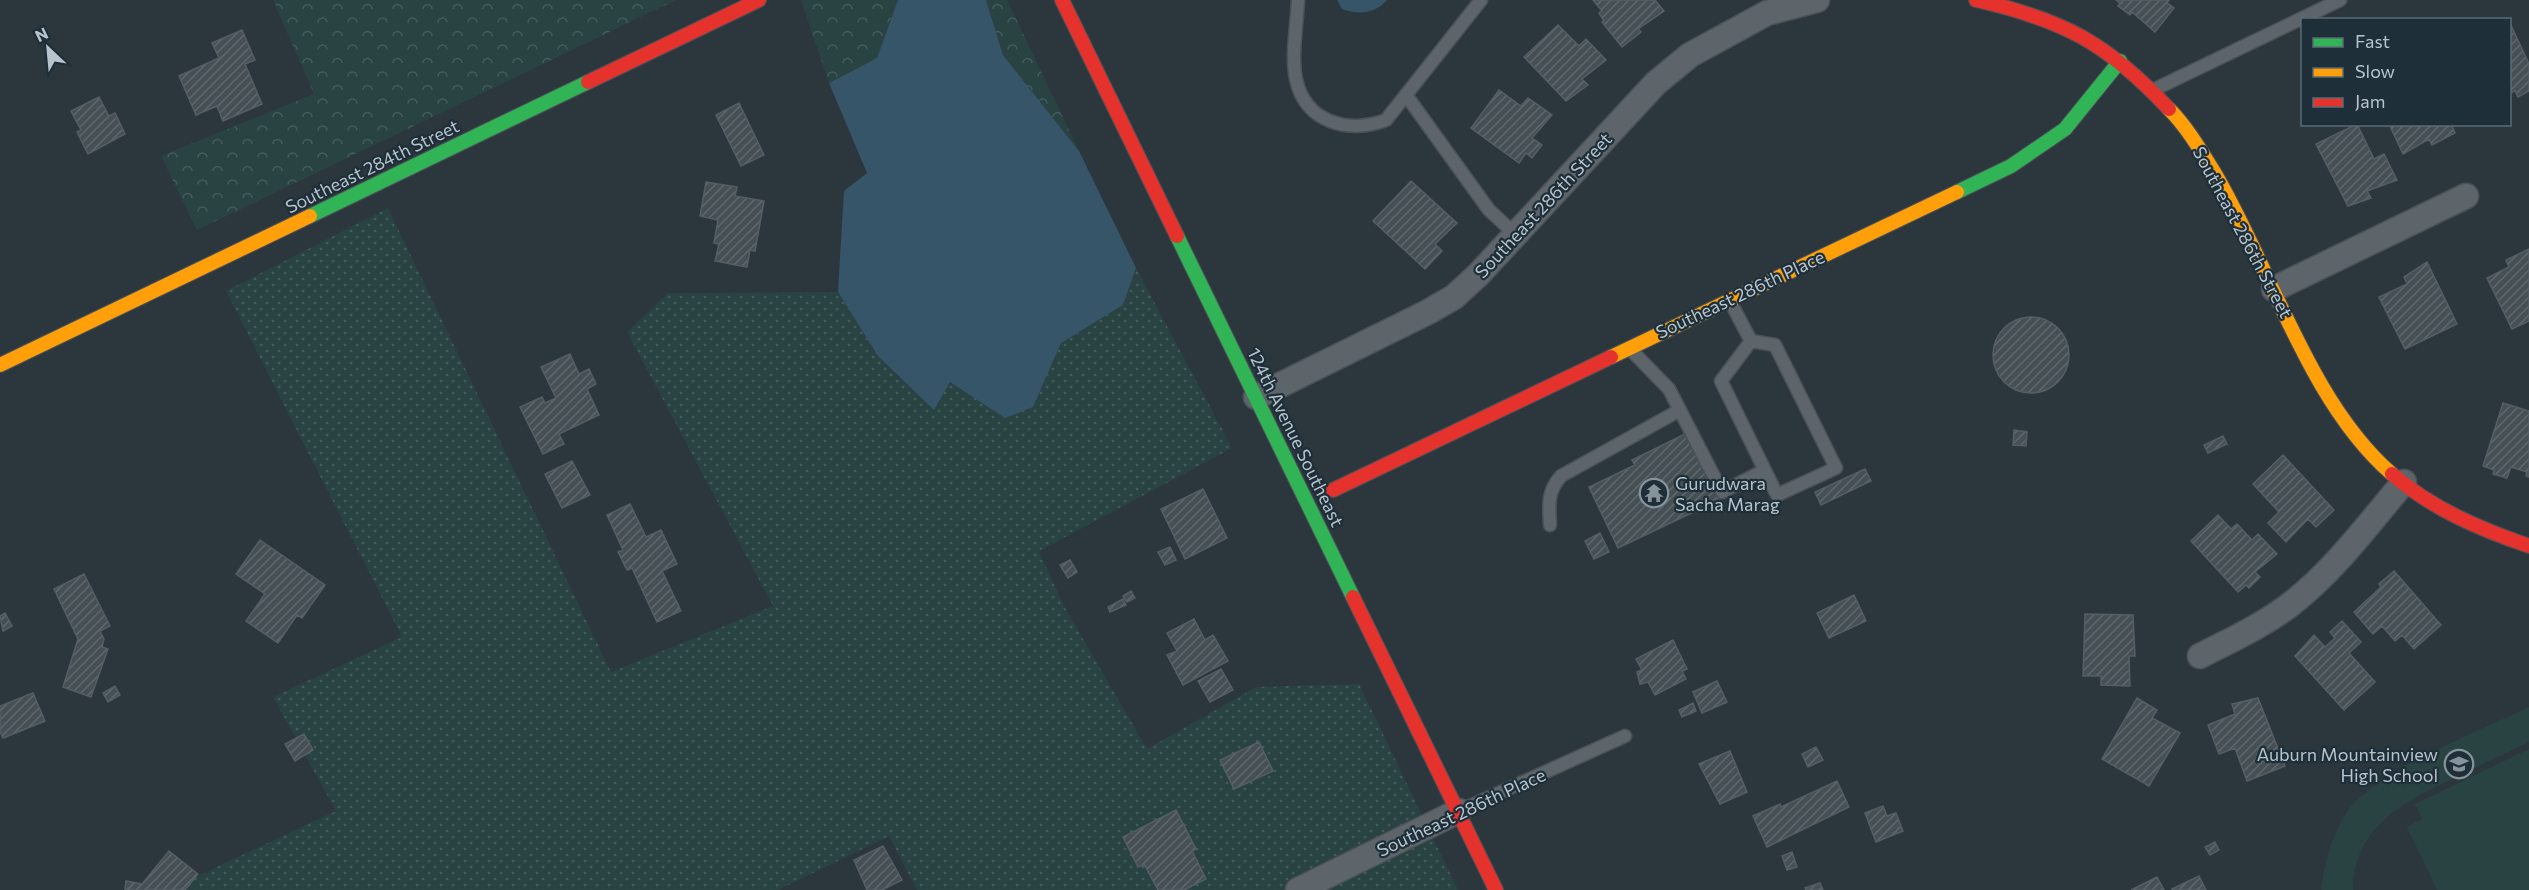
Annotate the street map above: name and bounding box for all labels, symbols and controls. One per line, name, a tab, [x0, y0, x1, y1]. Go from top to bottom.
north arrow	[18, 18, 78, 78]
legend	[2301, 18, 2511, 126]
text: N	[32, 23, 51, 45]
text: Fast	[2355, 30, 2390, 52]
text: Slow	[2355, 60, 2395, 82]
text: Jam	[2355, 90, 2385, 112]
street label: Southeast 284th Street	[282, 114, 462, 218]
street label: Southeast 286th Street	[1470, 128, 1616, 282]
street label: Southeast 286th Street	[2189, 143, 2297, 321]
street label: Southeast 286th Place	[1652, 245, 1828, 343]
street label: 124th Avenue Southeast	[1243, 344, 1349, 530]
place label: Gurudwara Sacha Marag	[1675, 472, 1780, 515]
temple icon: Gurudwara Sacha Marag	[1638, 477, 1670, 509]
place label: Auburn Mountainview High School	[2257, 743, 2438, 786]
school or university icon: Auburn Mountainview High School	[2443, 748, 2475, 780]
street label: Southeast 286th Place	[1373, 763, 1549, 861]

